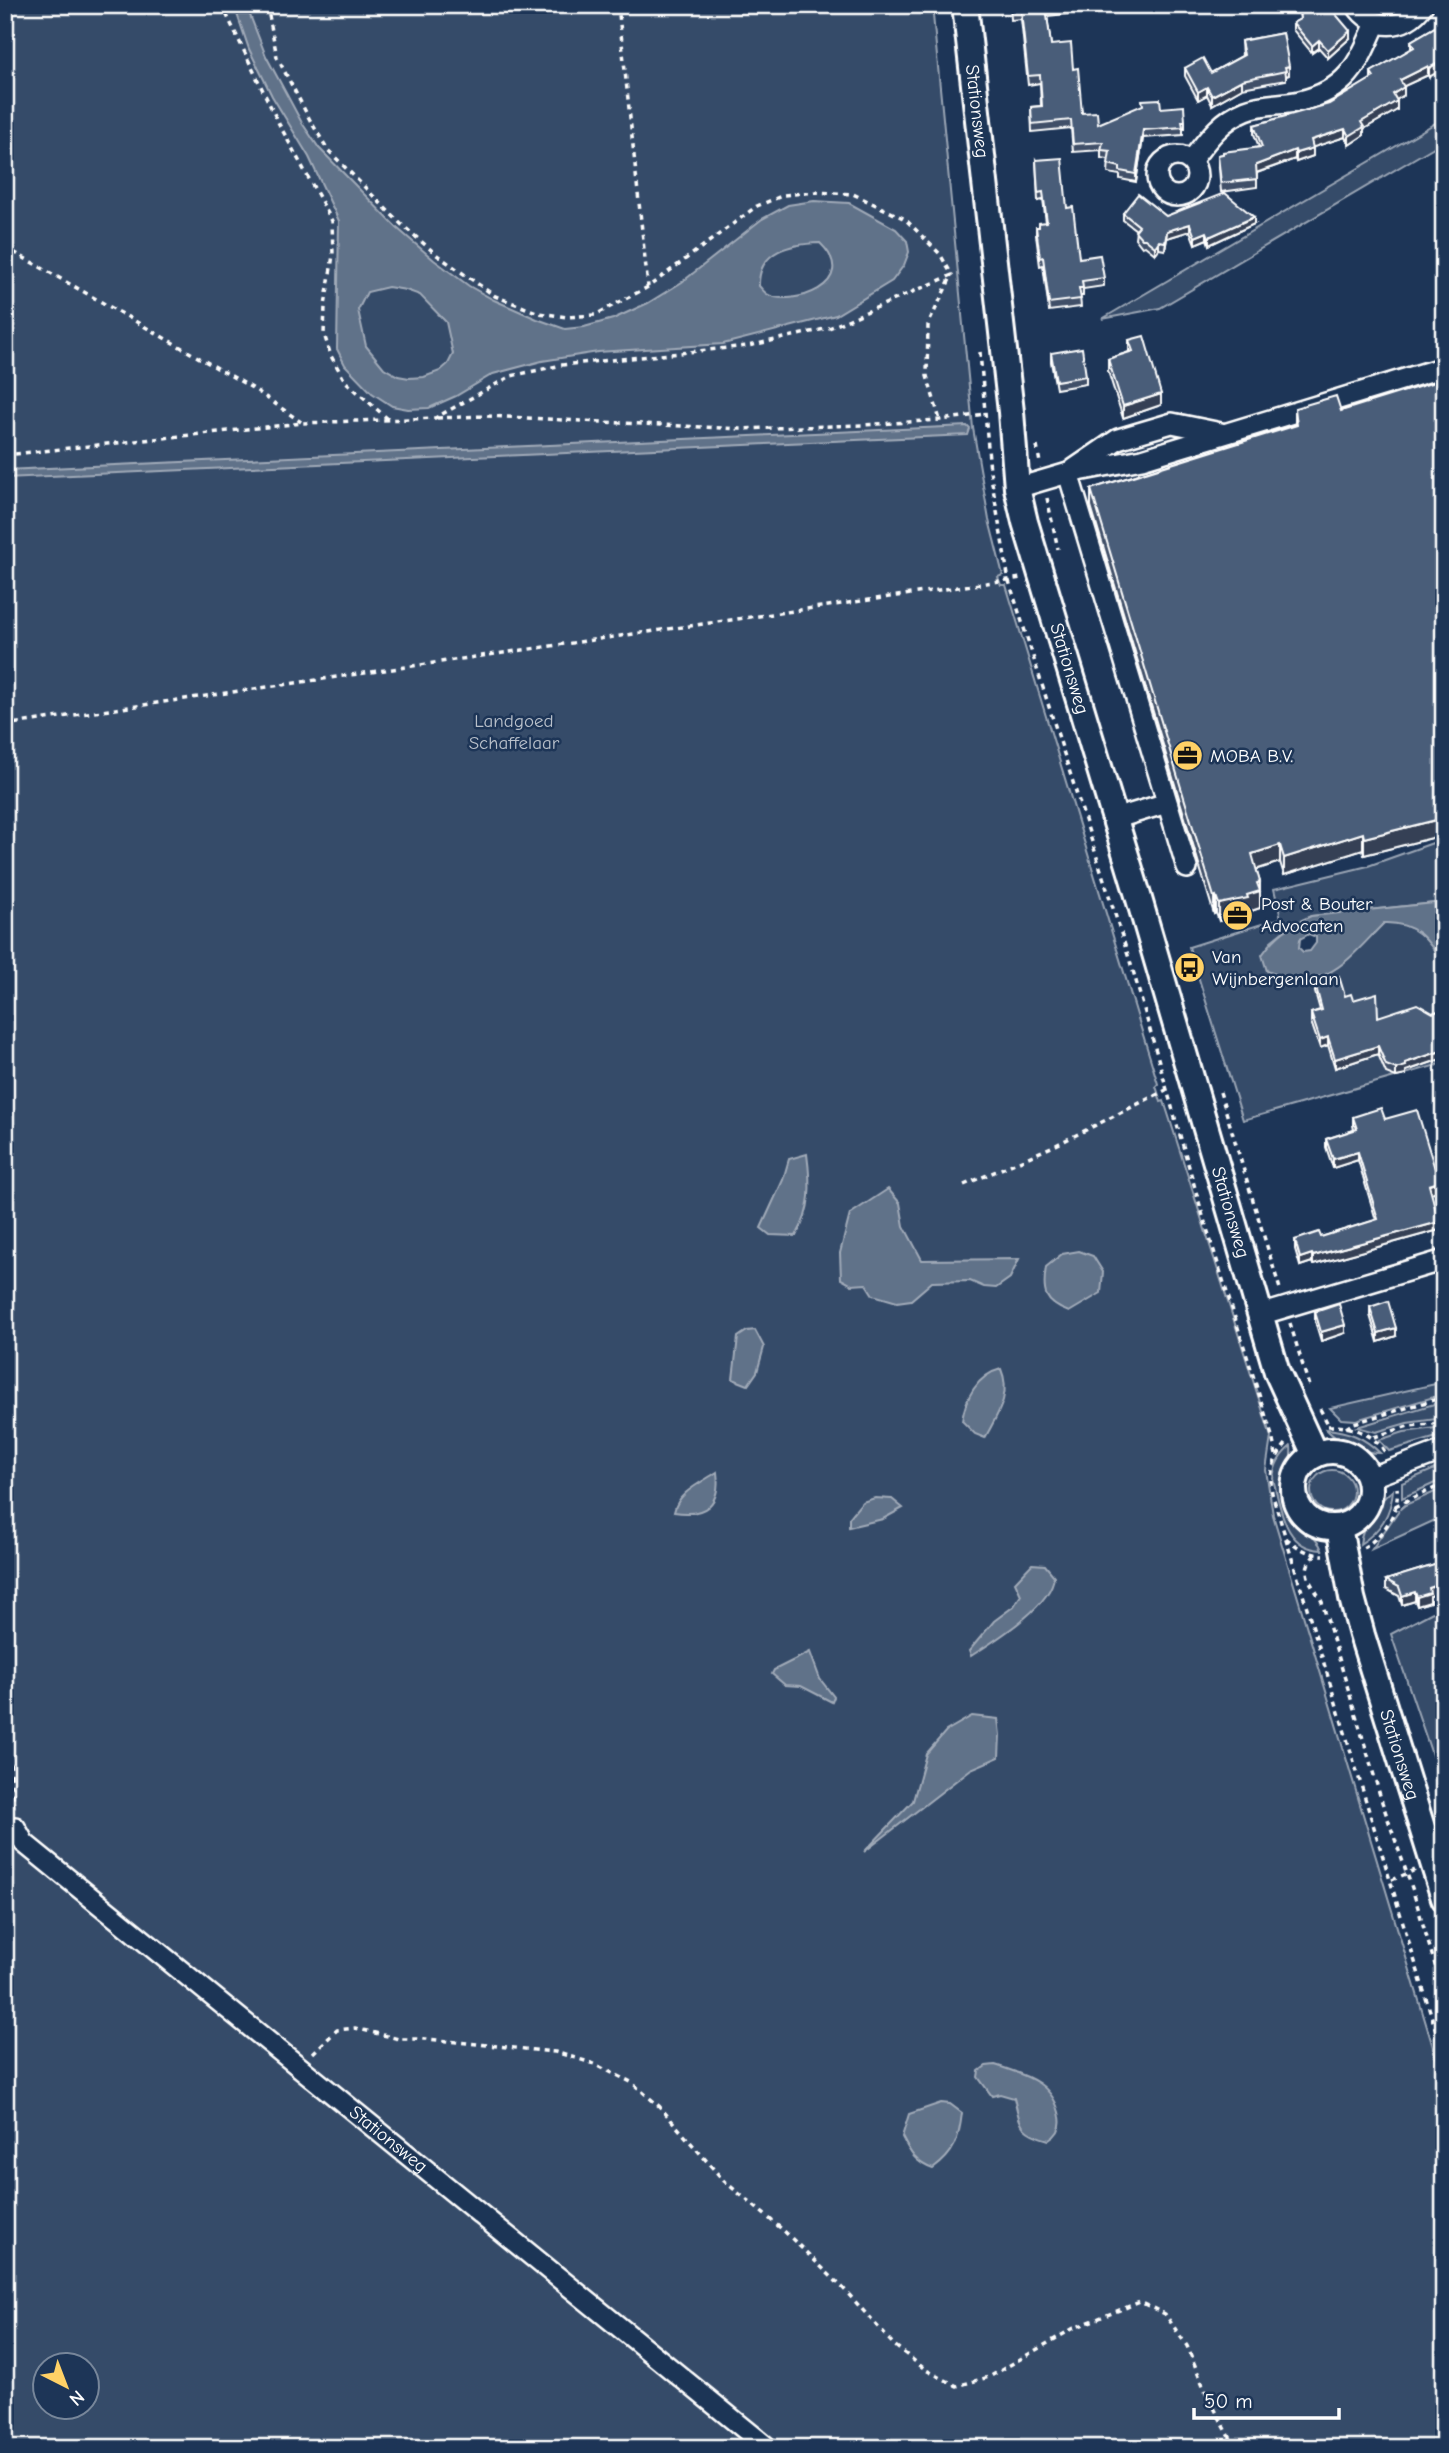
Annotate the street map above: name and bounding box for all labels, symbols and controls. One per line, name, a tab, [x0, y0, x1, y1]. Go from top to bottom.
street label: Stationsweg	[961, 63, 993, 159]
street label: Stationsweg	[1045, 620, 1094, 717]
park label: Landgoed Schaffelaar	[469, 710, 560, 754]
office icon: MOBA B.V.	[1170, 739, 1204, 773]
place label: MOBA B.V.	[1210, 745, 1293, 767]
place label: Post & Bouter Advocaten	[1261, 893, 1373, 937]
office icon: Post & Bouter Advocaten	[1221, 898, 1255, 932]
place label: Van Wijnbergenlaan	[1212, 946, 1339, 990]
bus stop icon: Van Wijnbergenlaan	[1172, 951, 1206, 985]
street label: Stationsweg	[1207, 1164, 1254, 1261]
street label: Stationsweg	[1375, 1707, 1424, 1803]
street label: Stationsweg	[345, 2101, 432, 2178]
north arrow	[32, 2352, 102, 2422]
scale bar	[1194, 2376, 1339, 2420]
text: N	[65, 2386, 89, 2410]
text: 50 m	[1204, 2389, 1253, 2413]

